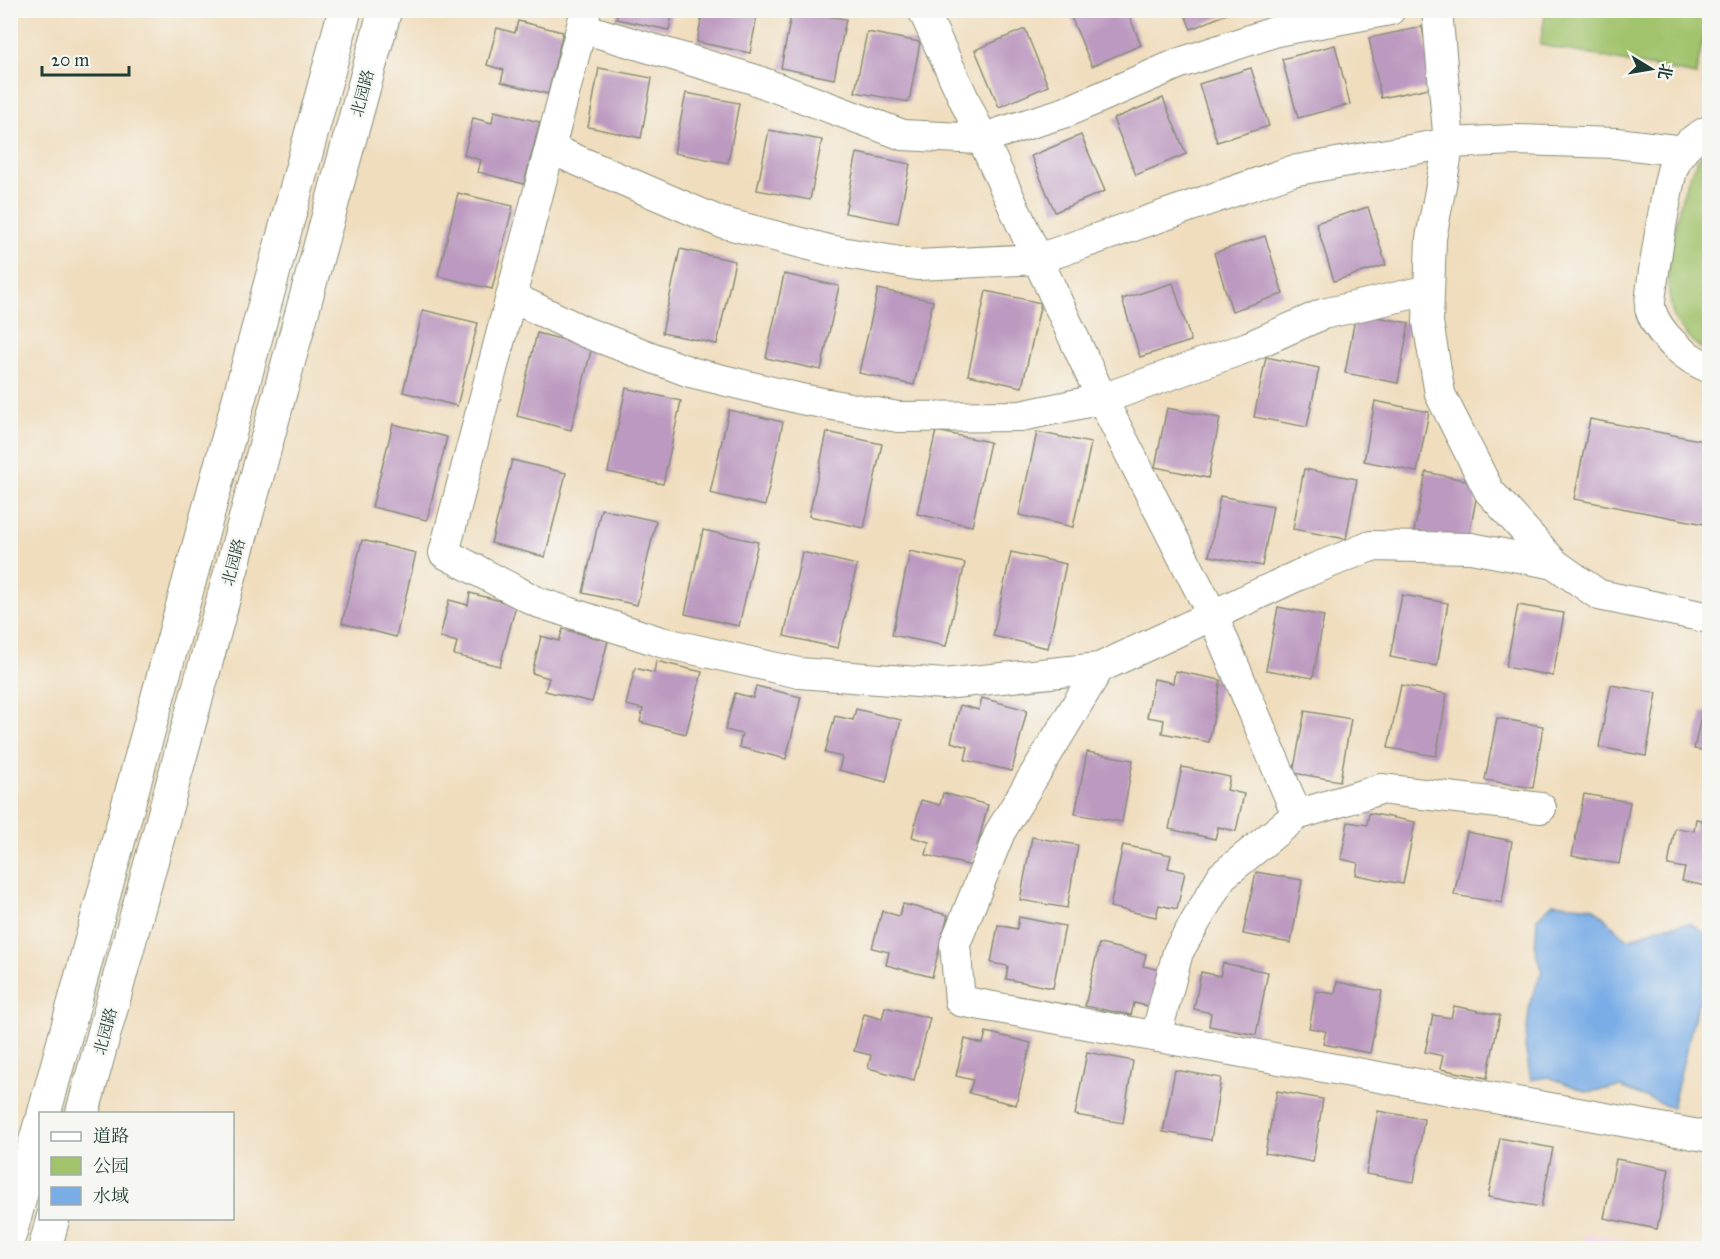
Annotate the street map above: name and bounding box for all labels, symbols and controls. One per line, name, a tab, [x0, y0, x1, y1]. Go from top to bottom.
scale bar	[42, 39, 129, 77]
north arrow	[1621, 39, 1681, 99]
text: 20 m	[51, 49, 89, 71]
text: 北	[1654, 62, 1676, 81]
street label: 北园路	[347, 67, 378, 119]
street label: 北园路	[218, 536, 249, 588]
street label: 北园路	[90, 1005, 121, 1057]
legend	[39, 1112, 234, 1220]
text: 道路	[93, 1125, 129, 1147]
text: 公园	[93, 1155, 129, 1177]
text: 水域	[93, 1185, 129, 1207]

